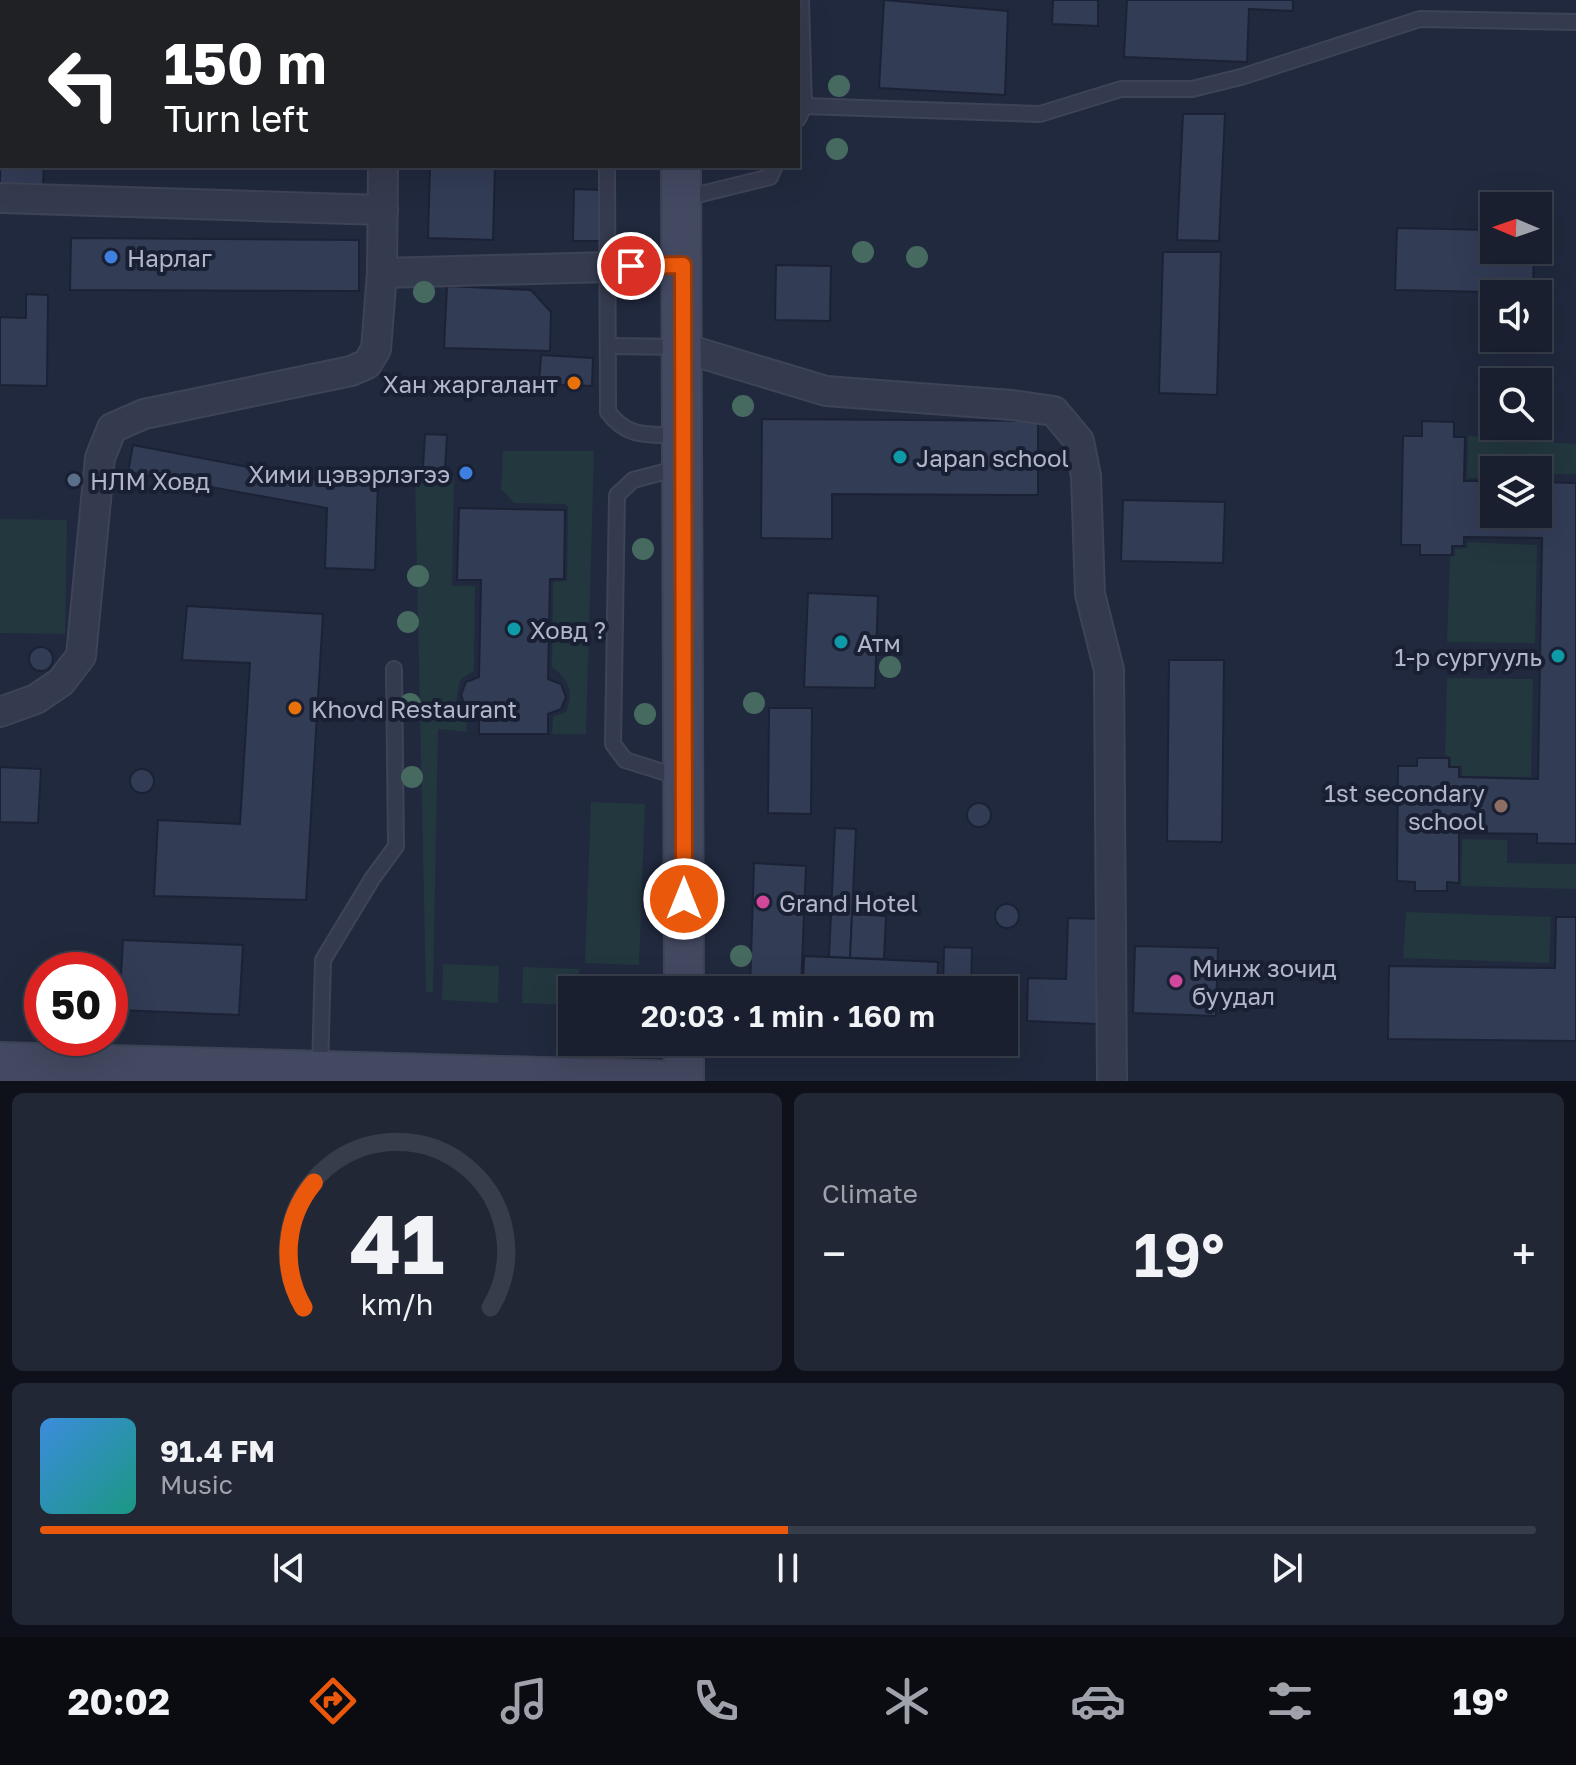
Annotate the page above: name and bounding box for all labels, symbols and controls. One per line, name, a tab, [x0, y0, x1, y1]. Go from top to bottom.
text: 150 m	[164, 29, 326, 96]
icon: left	[32, 32, 136, 136]
text: Turn left	[164, 97, 310, 140]
north arrow	[1480, 192, 1552, 264]
map controls	[1480, 192, 1552, 528]
pin	[597, 232, 665, 300]
place label: Нарлаг	[127, 243, 212, 272]
icon: arrive	[609, 244, 653, 288]
marker: Нарлаг	[102, 248, 120, 266]
button: sound	[1480, 280, 1552, 352]
button: search	[1480, 368, 1552, 440]
place label: Хан жаргалант	[383, 369, 558, 398]
marker: Хан жаргалант	[565, 374, 583, 392]
place label: Japan school	[916, 443, 1069, 472]
marker: Japan school	[891, 448, 909, 466]
button: layers	[1480, 456, 1552, 528]
place label: Хими цэвэрлэгээ	[248, 459, 450, 488]
marker: Хими цэвэрлэгээ	[457, 464, 475, 482]
place label: НЛМ Ховд	[90, 466, 210, 495]
marker: НЛМ Ховд	[65, 471, 83, 489]
place label: Ховд ?	[530, 615, 606, 644]
marker: Ховд ?	[505, 620, 523, 638]
place label: Атм	[857, 628, 901, 657]
marker: Атм	[832, 633, 850, 651]
place label: 1-р сургууль	[1394, 642, 1542, 671]
marker: 1-р сургууль	[1549, 647, 1567, 665]
place label: Khovd Restaurant	[311, 694, 517, 723]
marker: Khovd Restaurant	[286, 699, 304, 717]
place label: 1st secondary school	[1324, 778, 1485, 835]
marker: 1st secondary school	[1492, 797, 1510, 815]
position arrow	[642, 857, 726, 941]
place label: Grand Hotel	[779, 888, 918, 917]
marker: Grand Hotel	[754, 893, 772, 911]
speed limit sign: 50	[24, 952, 128, 1056]
place label: Минж зочид буудал	[1192, 953, 1337, 1010]
marker: Минж зочид буудал	[1167, 972, 1185, 990]
text: 20:03 · 1 min · 160 m	[641, 998, 935, 1034]
text: Climate	[822, 1178, 918, 1209]
text: 41	[350, 1192, 444, 1292]
text: 19°	[1133, 1218, 1225, 1290]
text: −	[822, 1227, 846, 1280]
text: +	[1512, 1227, 1536, 1280]
text: km/h	[361, 1287, 433, 1321]
text: 91.4 FM	[160, 1433, 275, 1469]
text: Music	[160, 1469, 233, 1500]
icon: previous	[267, 1546, 311, 1590]
icon: pause	[766, 1546, 810, 1590]
icon: next	[1265, 1546, 1309, 1590]
icon: directions	[305, 1673, 361, 1729]
icon: music	[496, 1673, 552, 1729]
icon: phone	[688, 1673, 744, 1729]
icon: climate	[879, 1673, 935, 1729]
icon: car	[1070, 1673, 1126, 1729]
icon: filters	[1262, 1673, 1318, 1729]
text: 20:02	[68, 1680, 170, 1723]
text: 19°	[1453, 1680, 1508, 1723]

